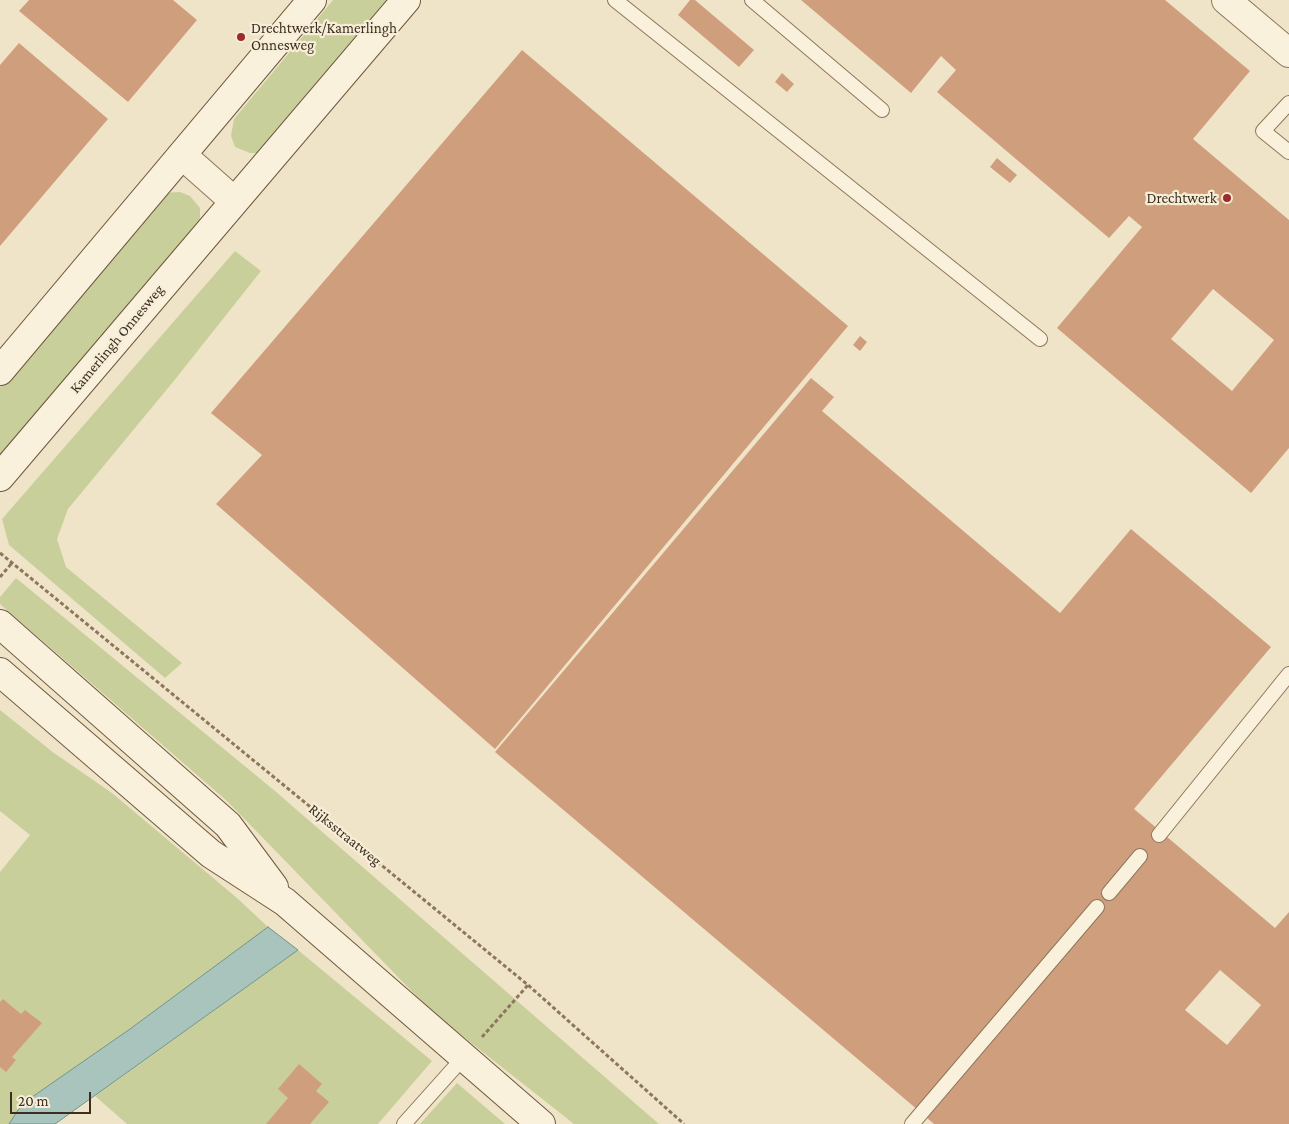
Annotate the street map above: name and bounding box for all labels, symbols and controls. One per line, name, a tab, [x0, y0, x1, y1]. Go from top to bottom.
place label: Drechtwerk/Kamerlingh Onnesweg	[251, 19, 397, 54]
marker: Drechtwerk/Kamerlingh Onnesweg	[235, 31, 247, 43]
place label: Drechtwerk	[1146, 189, 1217, 207]
marker: Drechtwerk	[1221, 192, 1233, 204]
street label: Kamerlingh Onnesweg	[66, 281, 168, 397]
street label: Rijksstraatweg	[305, 800, 385, 870]
scale bar	[12, 1082, 94, 1114]
text: 20 m	[18, 1093, 49, 1109]

